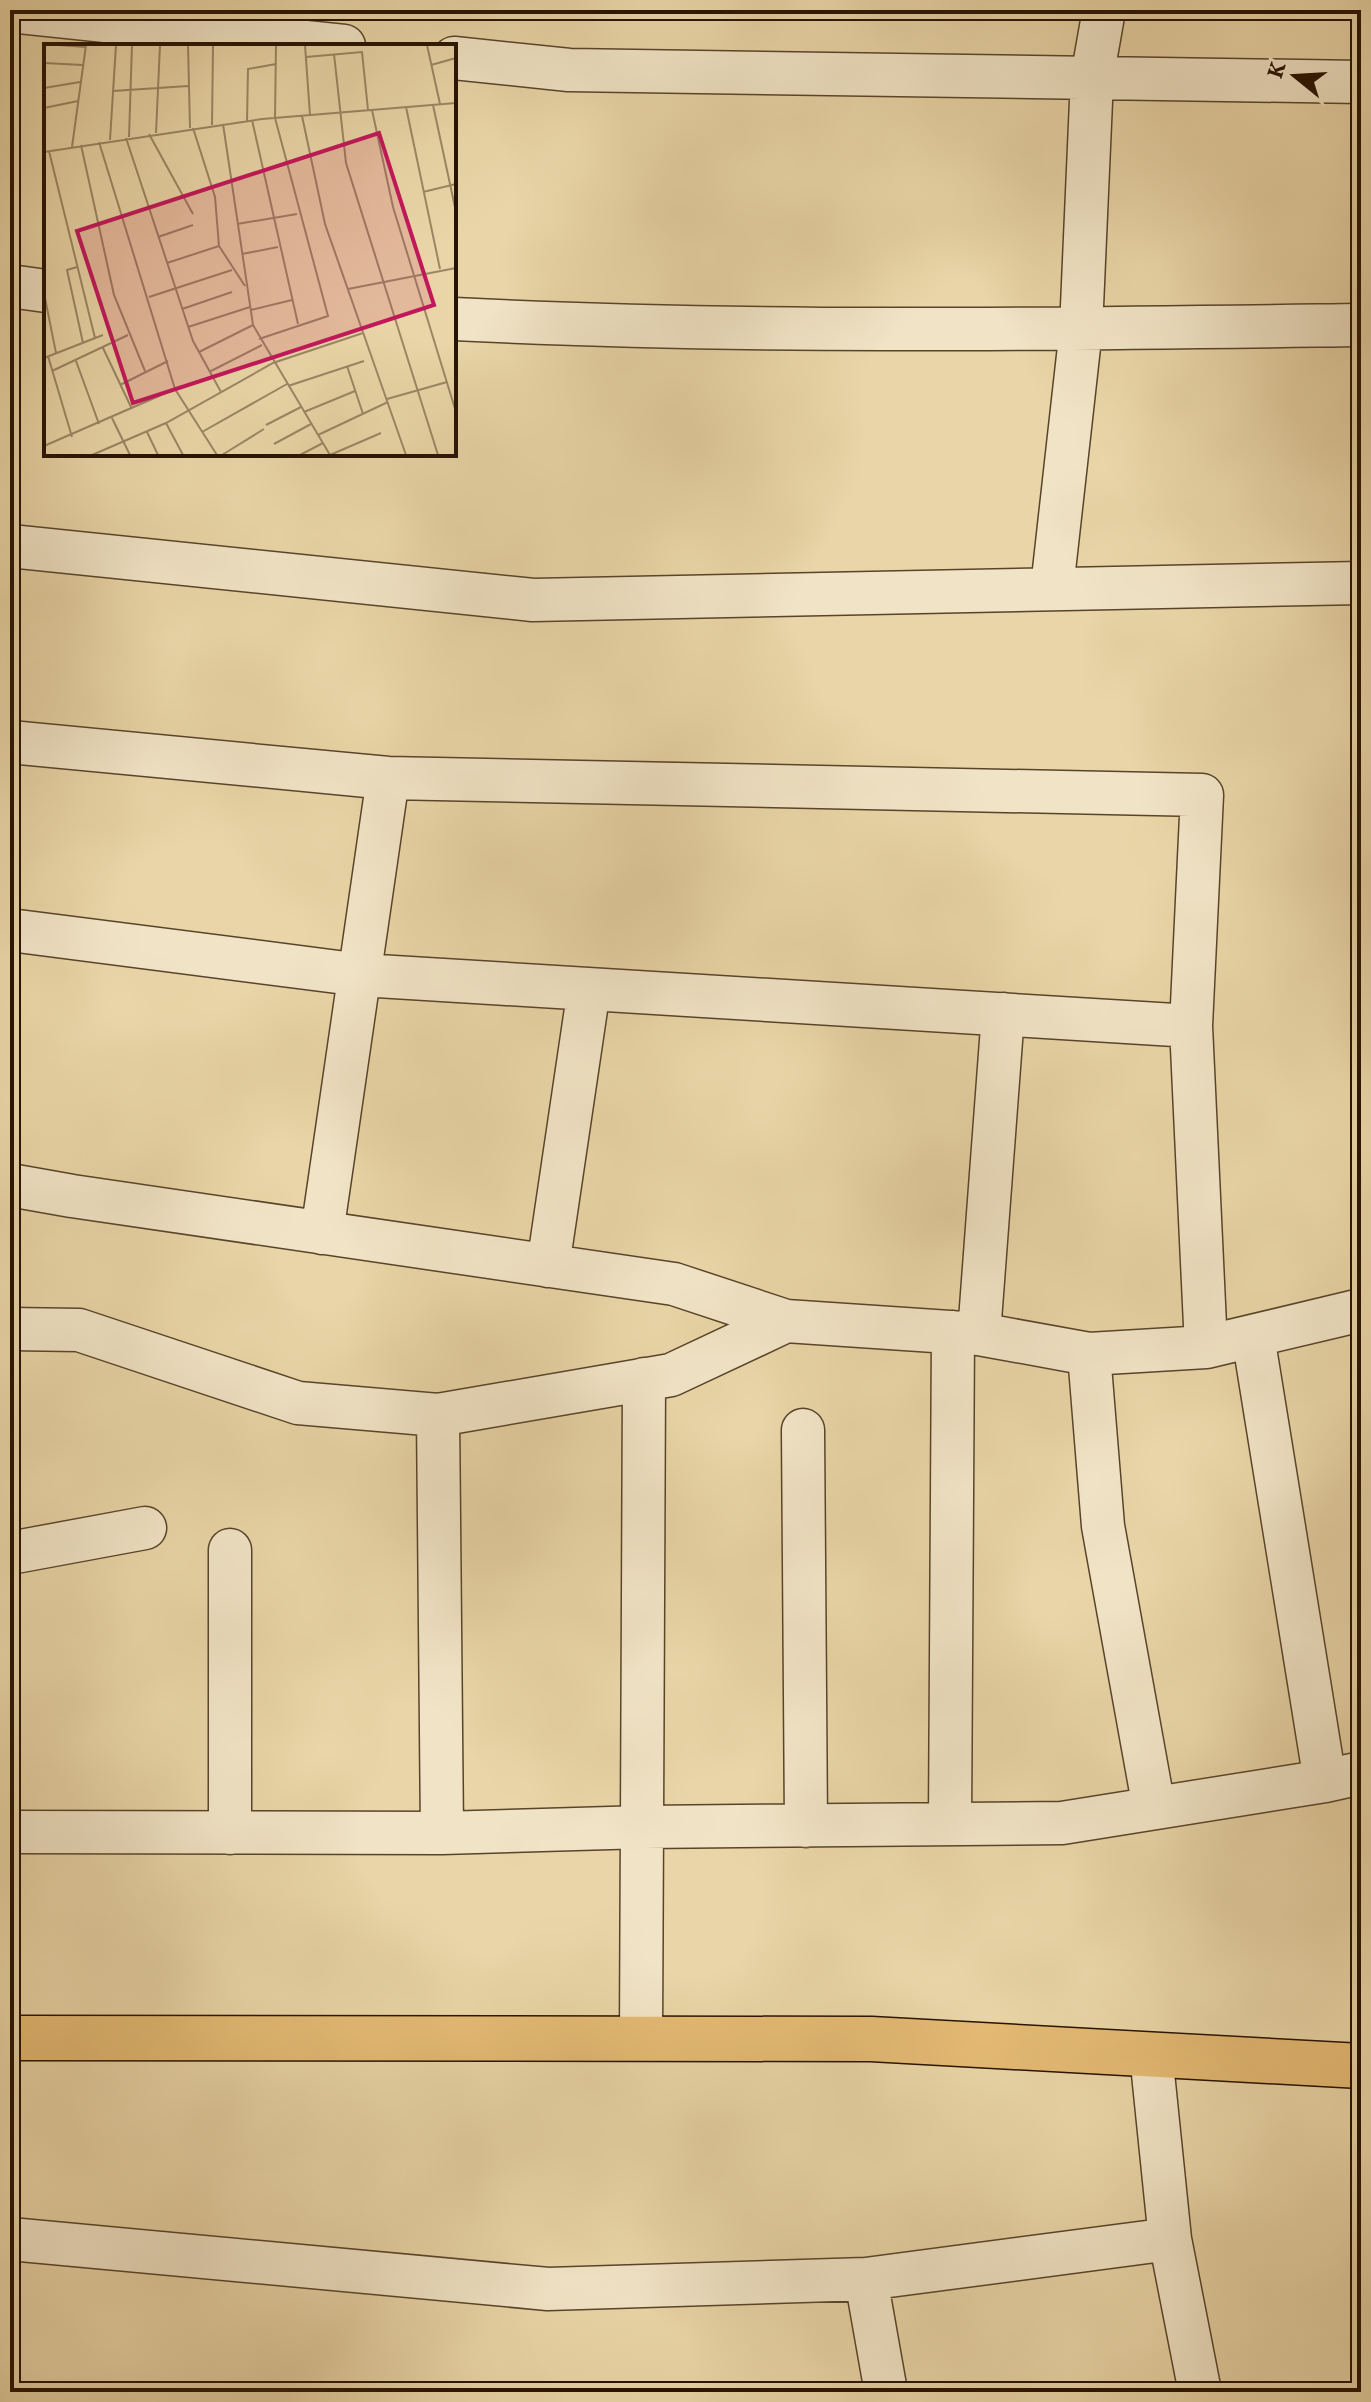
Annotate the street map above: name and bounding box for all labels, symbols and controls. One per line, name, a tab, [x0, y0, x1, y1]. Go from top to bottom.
north arrow	[1255, 36, 1335, 116]
inset map	[44, 44, 456, 456]
text: K	[1261, 58, 1296, 83]

